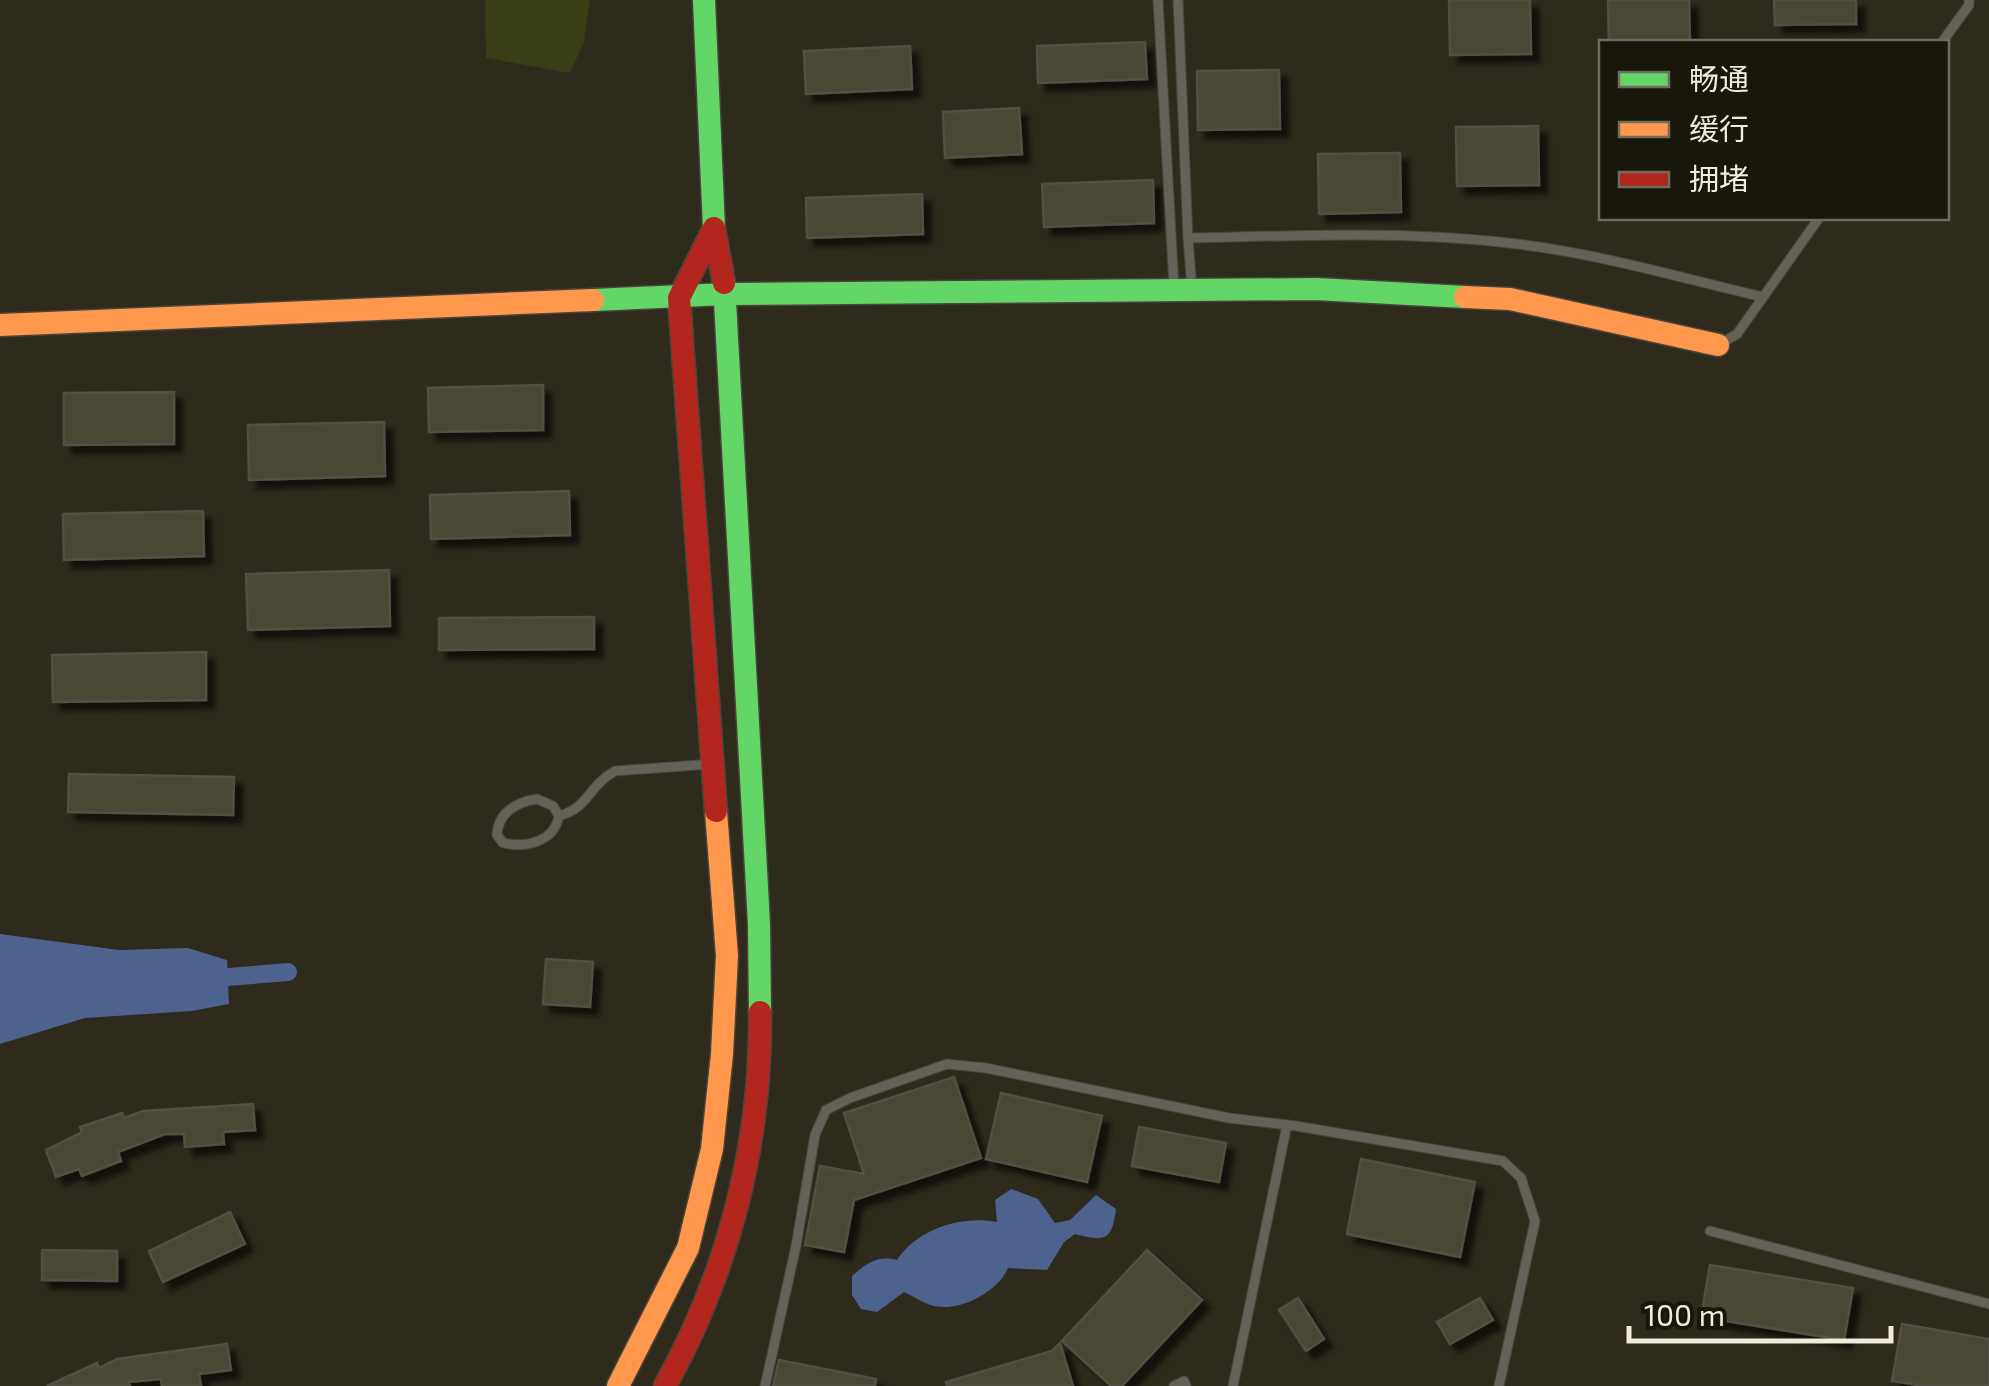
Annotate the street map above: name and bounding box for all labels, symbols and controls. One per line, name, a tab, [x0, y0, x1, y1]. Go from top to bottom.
legend	[1599, 40, 1949, 220]
text: 畅通	[1689, 60, 1749, 96]
text: 缓行	[1689, 110, 1749, 146]
text: 拥堵	[1689, 160, 1749, 196]
scale bar	[1629, 1281, 1892, 1343]
text: 100 m	[1644, 1296, 1725, 1332]

